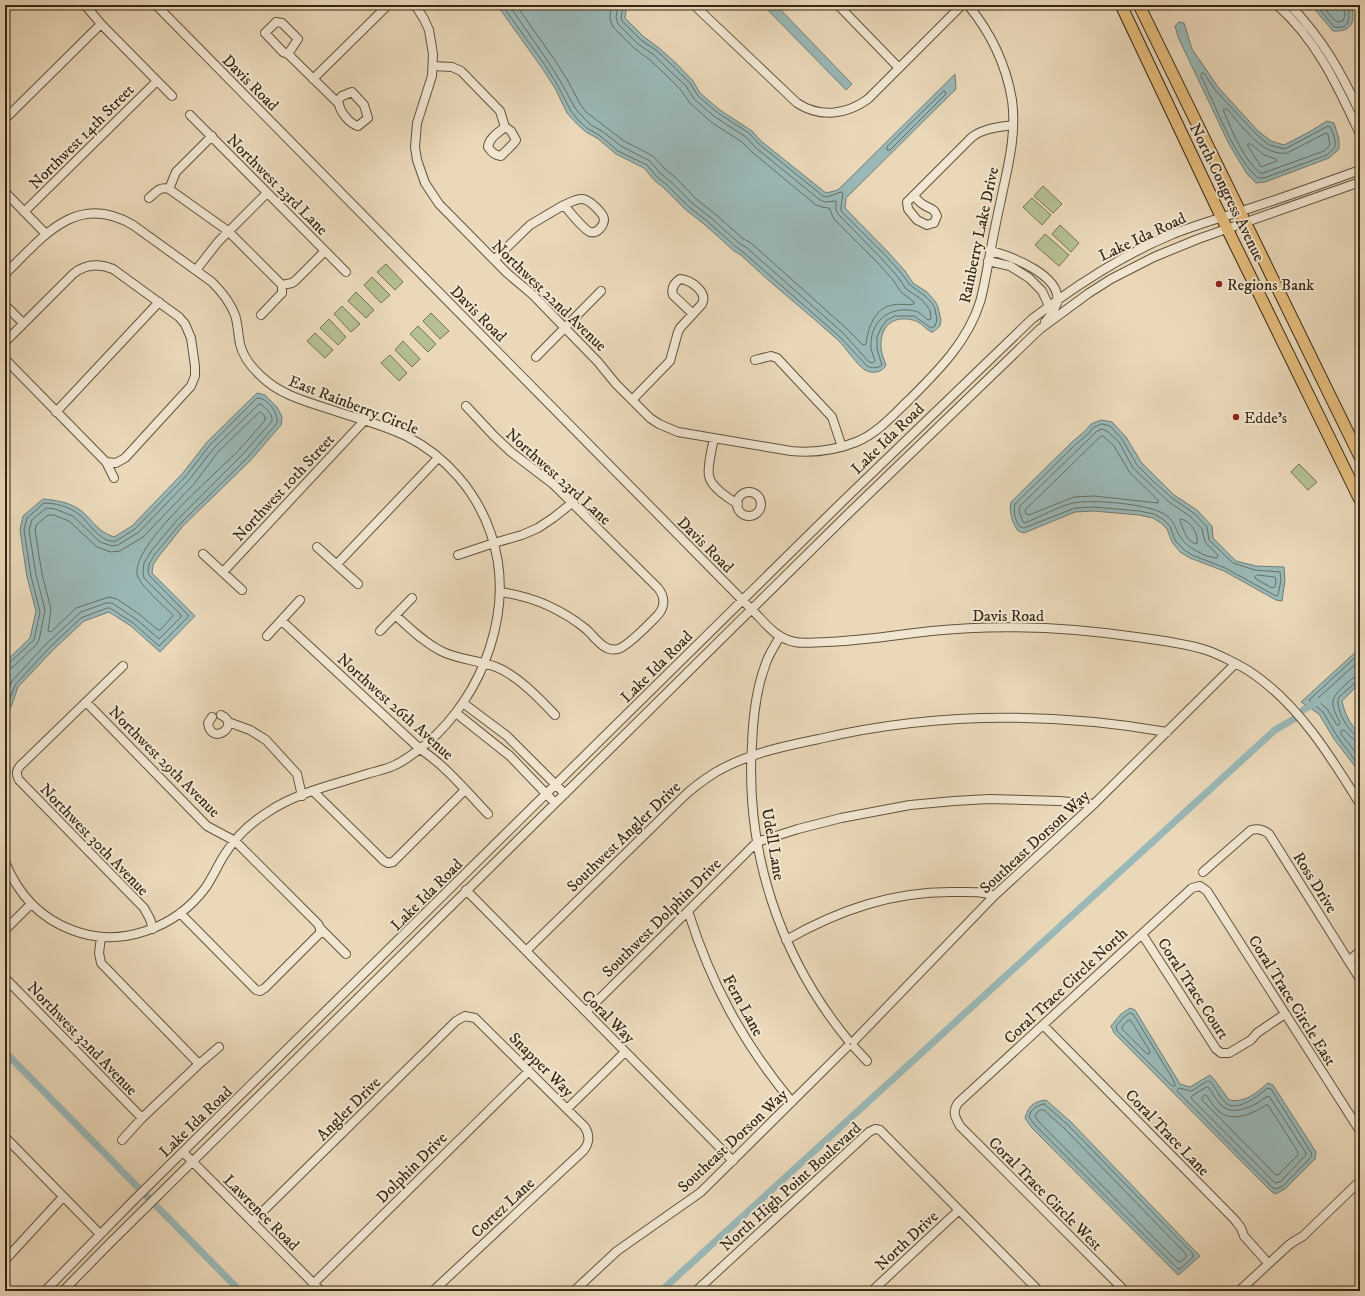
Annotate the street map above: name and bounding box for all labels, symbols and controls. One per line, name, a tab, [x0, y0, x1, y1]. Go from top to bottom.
street label: Davis Road	[218, 50, 283, 115]
street label: Northwest 14th Street	[25, 80, 138, 193]
street label: North Congress Avenue	[1185, 120, 1269, 265]
street label: Northwest 23rd Lane	[222, 130, 332, 240]
street label: Rainberry Lake Drive	[955, 165, 1003, 305]
street label: Lake Ida Road	[1096, 208, 1189, 266]
street label: Northwest 22nd Avenue	[488, 236, 611, 356]
place label: Regions Bank	[1227, 275, 1314, 295]
marker: Regions Bank	[1214, 279, 1224, 289]
street label: Davis Road	[446, 281, 511, 346]
street label: East Rainberry Circle	[286, 371, 422, 439]
street label: Lake Ida Road	[847, 399, 928, 479]
place label: Edde's	[1244, 408, 1287, 428]
marker: Edde's	[1231, 412, 1241, 422]
street label: Northwest 23rd Lane	[501, 424, 615, 530]
street label: Northwest 10th Street	[229, 430, 339, 546]
street label: Davis Road	[673, 512, 738, 577]
street label: Davis Road	[972, 606, 1044, 626]
street label: Lake Ida Road	[616, 626, 697, 707]
street label: Northwest 26th Avenue	[333, 649, 458, 765]
street label: Northwest 29th Avenue	[104, 702, 225, 822]
street label: Southwest Angler Drive	[563, 777, 685, 896]
street label: Northwest 30th Avenue	[36, 779, 153, 900]
street label: Southeast Dorson Way	[975, 785, 1094, 898]
street label: Udell Lane	[757, 807, 789, 882]
street label: Ross Drive	[1289, 848, 1342, 917]
street label: Lake Ida Road	[386, 854, 467, 935]
street label: Southwest Dolphin Drive	[598, 854, 726, 981]
street label: Coral Trace Circle North	[1000, 923, 1132, 1048]
street label: Coral Trace Circle East	[1244, 931, 1340, 1070]
street label: Coral Trace Court	[1153, 934, 1233, 1043]
street label: Fern Lane	[718, 971, 768, 1040]
street label: Northwest 32nd Avenue	[23, 978, 142, 1100]
street label: Coral Way	[577, 986, 639, 1048]
street label: Snapper Way	[505, 1028, 578, 1102]
street label: Angler Drive	[312, 1072, 385, 1145]
street label: Lake Ida Road	[155, 1082, 236, 1162]
street label: Southeast Dorson Way	[673, 1084, 792, 1197]
street label: Coral Trace Lane	[1121, 1085, 1214, 1180]
street label: North High Point Boulevard	[716, 1118, 865, 1255]
street label: Dolphin Drive	[372, 1128, 452, 1207]
street label: Coral Trace Circle West	[984, 1133, 1106, 1255]
street label: Lawrence Road	[219, 1170, 304, 1255]
street label: Cortez Lane	[467, 1173, 539, 1242]
street label: North Drive	[871, 1206, 943, 1275]

